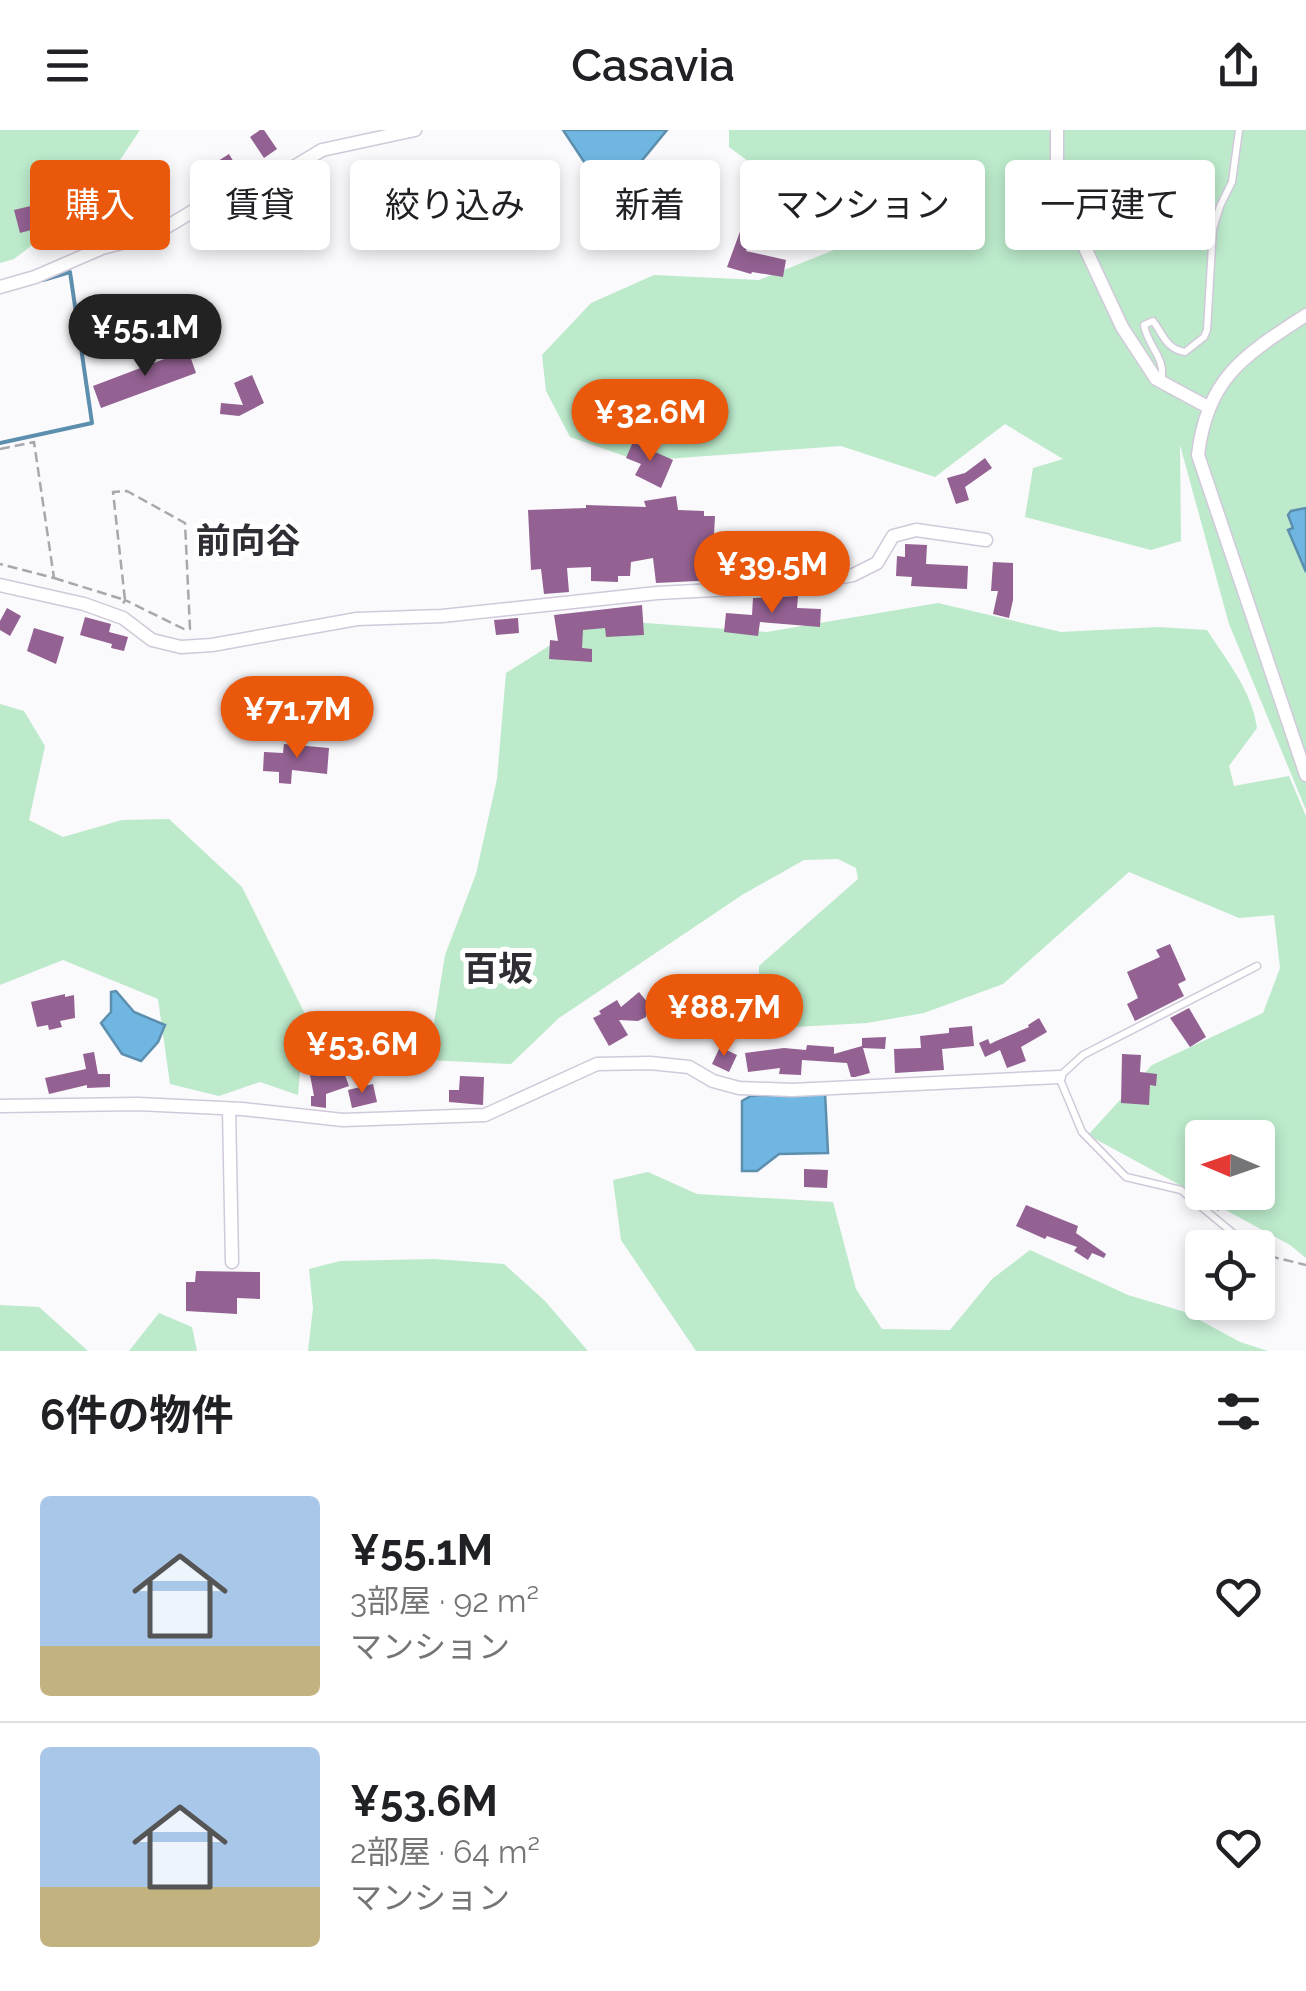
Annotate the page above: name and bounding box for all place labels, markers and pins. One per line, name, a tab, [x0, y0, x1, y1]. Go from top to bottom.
pin: ¥55.1M	[64, 294, 226, 379]
pin: ¥32.6M	[569, 379, 731, 464]
pin: ¥39.5M	[691, 531, 853, 616]
pin: ¥71.7M	[216, 676, 378, 761]
pin: ¥88.7M	[643, 974, 805, 1059]
pin: ¥53.6M	[281, 1011, 443, 1096]

